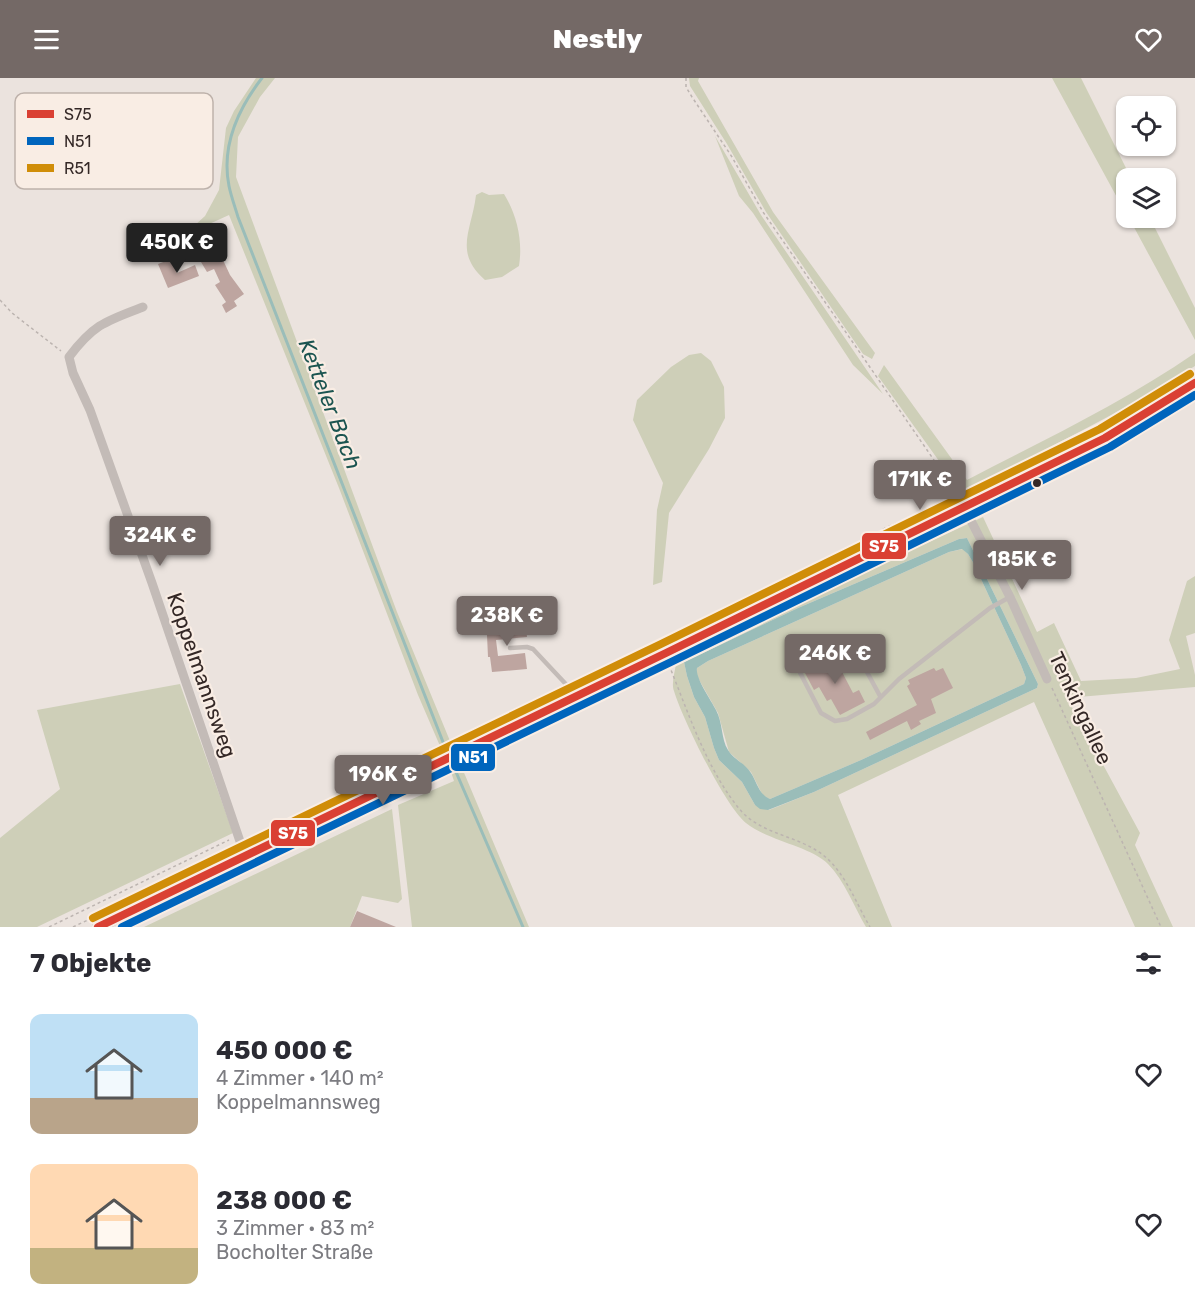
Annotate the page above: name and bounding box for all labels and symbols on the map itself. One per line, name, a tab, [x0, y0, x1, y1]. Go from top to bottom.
legend	[15, 93, 213, 189]
text: S75	[64, 105, 92, 124]
text: N51	[64, 132, 91, 151]
text: R51	[64, 159, 91, 178]
pin: 450K €	[128, 223, 226, 274]
water label: Ketteler Bach	[293, 335, 367, 473]
pin: 171K €	[871, 460, 969, 511]
unlabelled marker	[1031, 477, 1043, 489]
pin: 324K €	[111, 516, 209, 567]
line badge: S75	[861, 532, 907, 560]
text: S75	[869, 537, 899, 556]
pin: 185K €	[973, 540, 1071, 591]
street label: Koppelmannsweg	[162, 589, 242, 761]
pin: 238K €	[458, 596, 556, 647]
pin: 246K €	[786, 634, 884, 685]
street label: Tenkingallee	[1044, 648, 1118, 768]
line badge: N51	[450, 743, 496, 772]
text: N51	[458, 748, 488, 767]
pin: 196K €	[334, 755, 432, 806]
line badge: S75	[270, 819, 316, 847]
text: S75	[278, 824, 308, 843]

